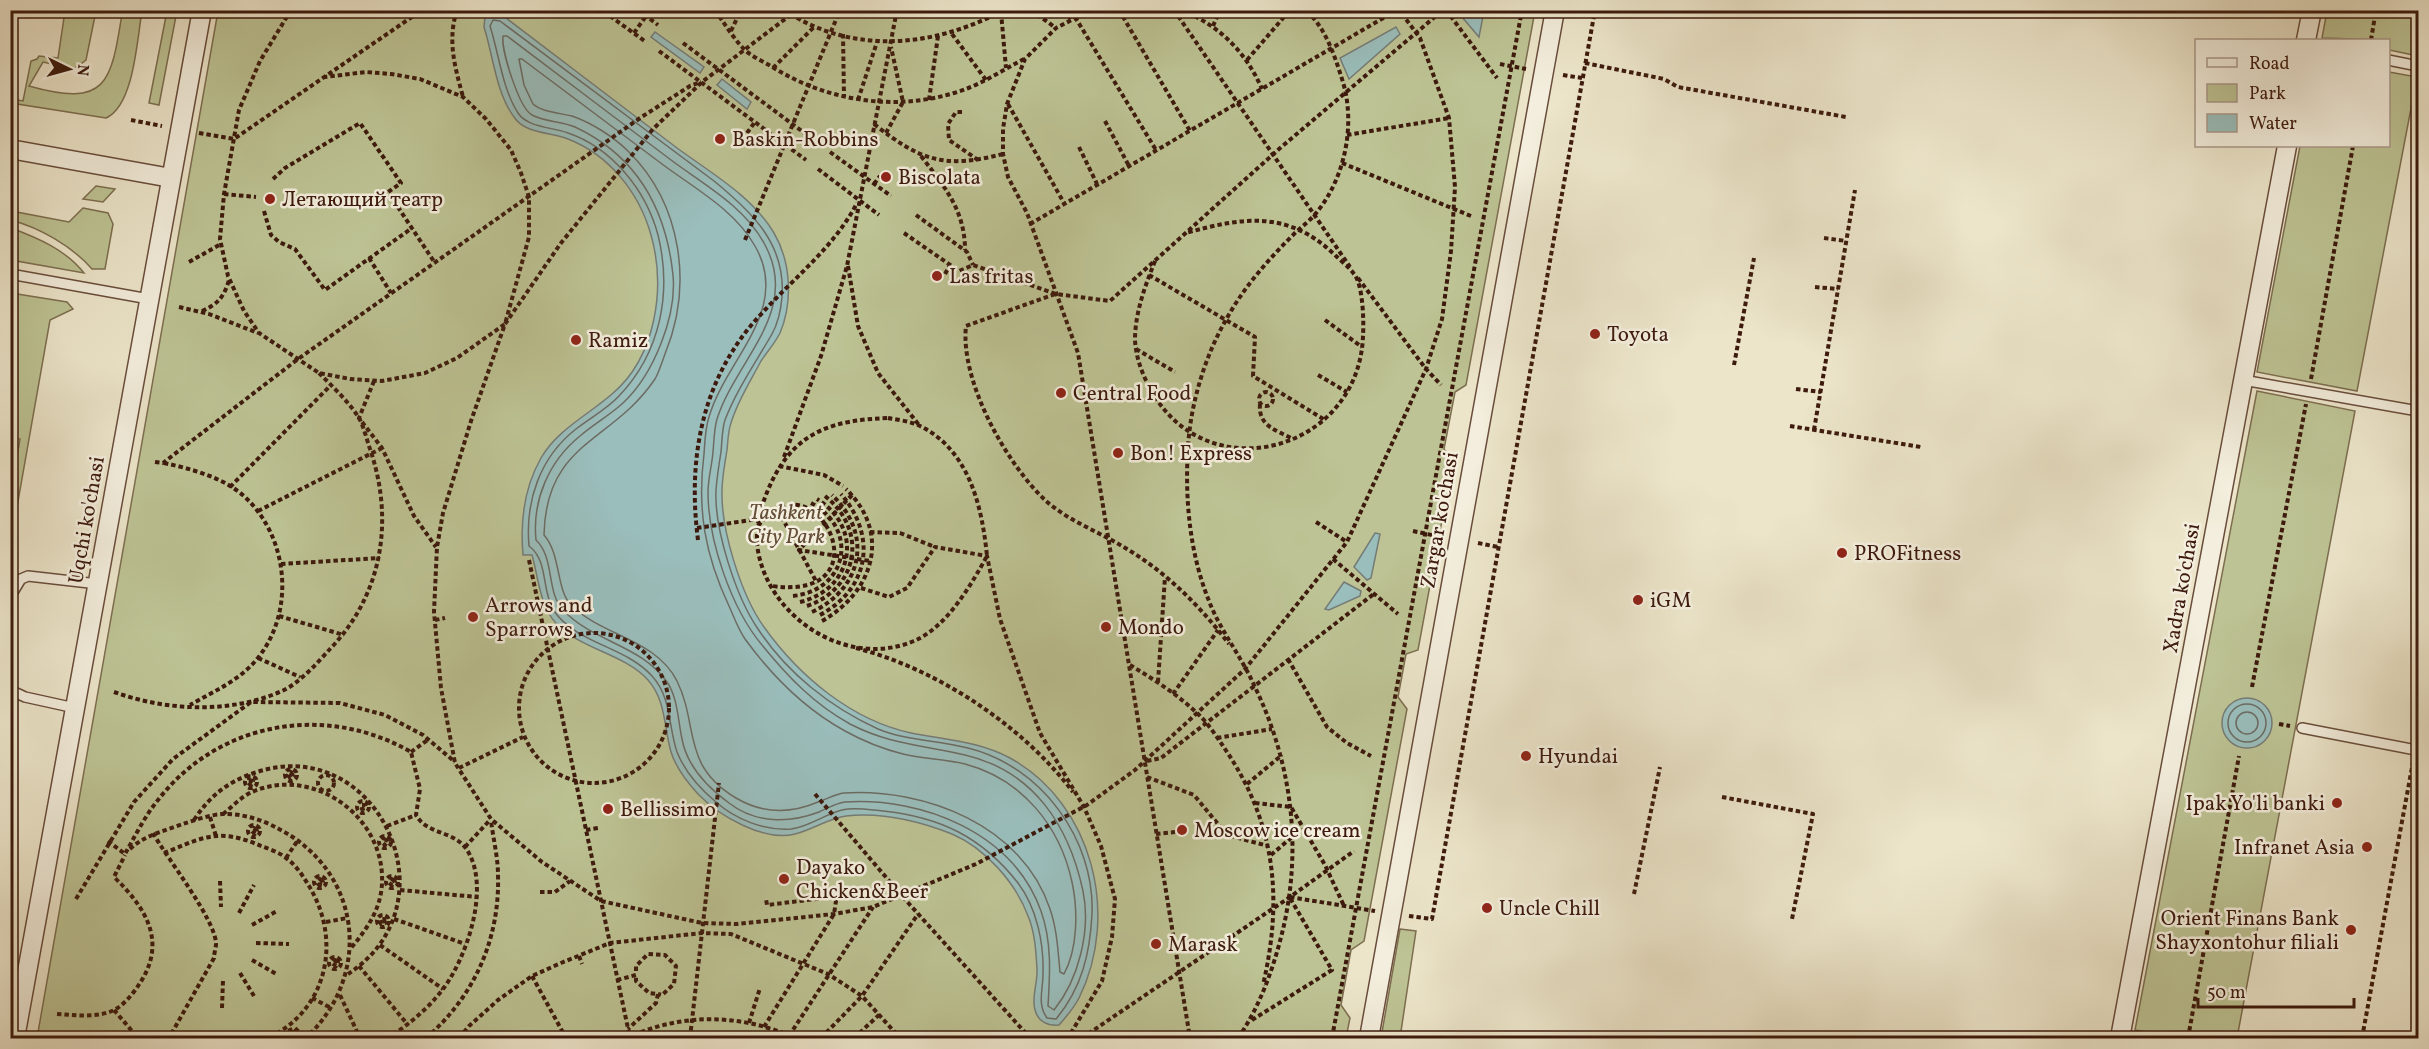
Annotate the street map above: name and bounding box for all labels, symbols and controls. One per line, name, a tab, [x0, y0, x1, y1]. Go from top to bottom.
north arrow	[39, 39, 99, 99]
legend	[2195, 39, 2390, 147]
text: Road	[2249, 52, 2290, 77]
text: N	[70, 63, 93, 77]
text: Park	[2249, 82, 2286, 107]
text: Water	[2249, 112, 2297, 137]
place label: Baskin-Robbins	[732, 126, 879, 155]
marker: Baskin-Robbins	[713, 132, 727, 146]
place label: Biscolata	[898, 164, 981, 193]
marker: Biscolata	[879, 170, 893, 184]
place label: Летающий театр	[282, 186, 443, 215]
marker: Летающий театр	[263, 192, 277, 206]
place label: Las fritas	[949, 263, 1034, 292]
marker: Las fritas	[930, 269, 944, 283]
place label: Toyota	[1607, 321, 1669, 350]
place label: Ramiz	[588, 327, 648, 356]
marker: Toyota	[1588, 327, 1602, 341]
marker: Ramiz	[569, 333, 583, 347]
place label: Central Food	[1073, 380, 1191, 409]
marker: Central Food	[1054, 386, 1068, 400]
place label: Bon! Express	[1130, 440, 1252, 469]
marker: Bon! Express	[1111, 446, 1125, 460]
street label: Zargar ko'chasi	[1414, 450, 1467, 591]
street label: Uqchi ko'chasi	[62, 454, 113, 586]
park label: Tashkent City Park	[747, 499, 825, 552]
street label: Xadra ko'chasi	[2157, 521, 2208, 656]
place label: PROFitness	[1854, 540, 1961, 569]
marker: PROFitness	[1835, 546, 1849, 560]
place label: iGM	[1650, 587, 1691, 616]
place label: Arrows and Sparrows	[485, 592, 593, 645]
marker: iGM	[1631, 593, 1645, 607]
marker: Arrows and Sparrows	[466, 610, 480, 624]
place label: Mondo	[1118, 614, 1184, 643]
marker: Mondo	[1099, 620, 1113, 634]
place label: Hyundai	[1538, 743, 1618, 772]
marker: Hyundai	[1519, 749, 1533, 763]
place label: Ipak Yo'li banki	[2185, 790, 2325, 819]
place label: Bellissimo	[620, 796, 716, 825]
marker: Ipak Yo'li banki	[2330, 796, 2344, 810]
marker: Bellissimo	[601, 802, 615, 816]
place label: Moscow ice cream	[1194, 817, 1361, 846]
marker: Moscow ice cream	[1175, 823, 1189, 837]
place label: Infranet Asia	[2234, 834, 2355, 863]
marker: Infranet Asia	[2360, 840, 2374, 854]
place label: Dayako Chicken&Beer	[796, 854, 929, 907]
marker: Dayako Chicken&Beer	[777, 872, 791, 886]
place label: Uncle Chill	[1499, 895, 1600, 924]
marker: Uncle Chill	[1480, 901, 1494, 915]
place label: Orient Finans Bank Shayxontohur filiali	[2155, 905, 2340, 958]
marker: Orient Finans Bank Shayxontohur filiali	[2344, 923, 2358, 937]
place label: Marask	[1168, 931, 1238, 960]
marker: Marask	[1149, 937, 1163, 951]
scale bar	[2198, 971, 2354, 1009]
text: 50 m	[2207, 981, 2246, 1006]

